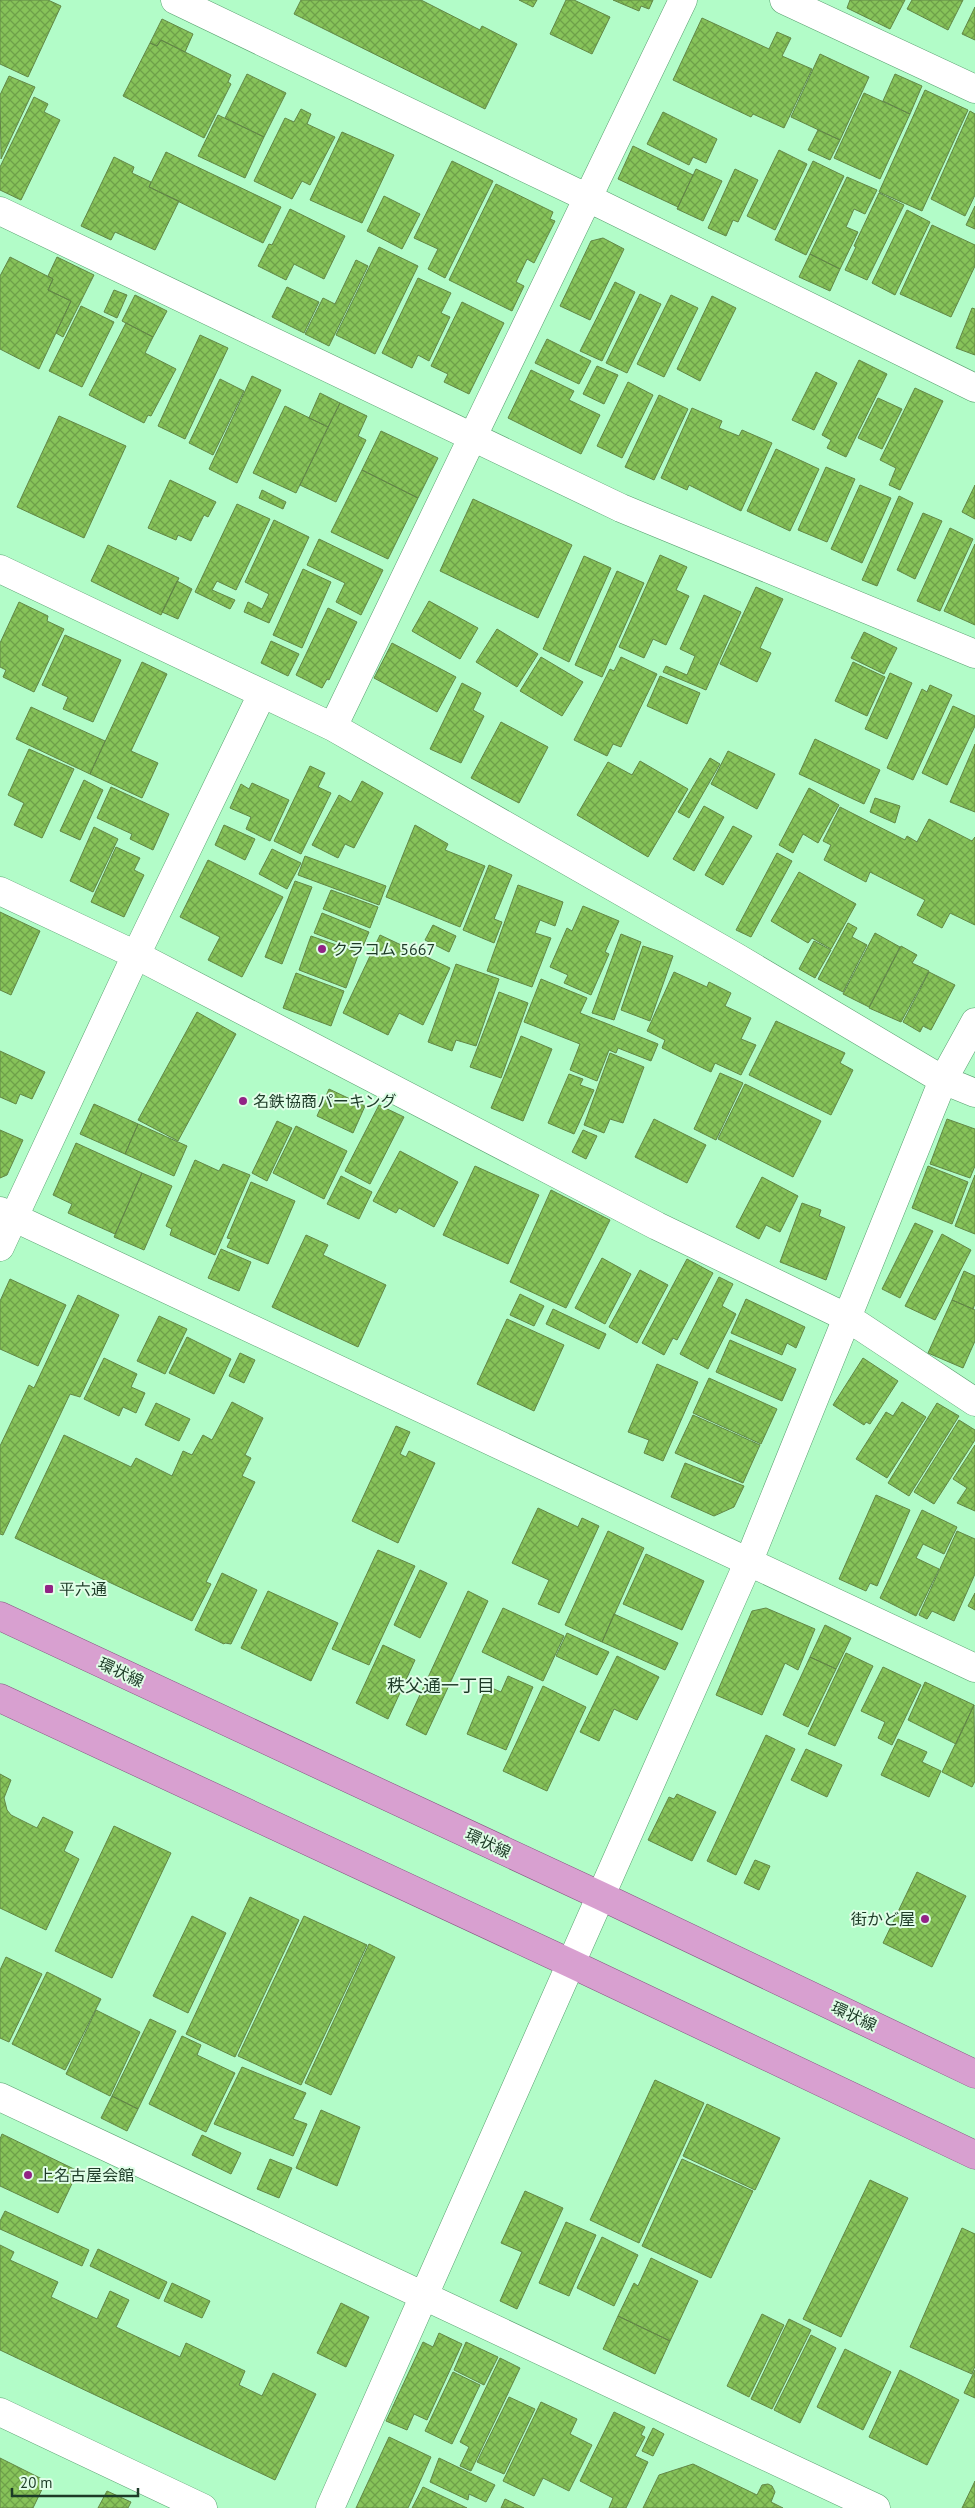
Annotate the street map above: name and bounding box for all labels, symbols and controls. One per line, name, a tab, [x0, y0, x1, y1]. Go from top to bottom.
place label: クラコム 5667	[332, 939, 435, 959]
marker: クラコム 5667	[316, 943, 328, 955]
place label: 名鉄協商パーキング	[253, 1091, 397, 1111]
marker: 名鉄協商パーキング	[237, 1095, 249, 1107]
place label: 平六通	[59, 1579, 107, 1599]
marker: 平六通	[43, 1583, 55, 1595]
street label: 環状線	[95, 1653, 147, 1691]
district label: 秩父通一丁目	[387, 1674, 495, 1697]
street label: 環状線	[462, 1824, 514, 1862]
place label: 街かど屋	[851, 1909, 915, 1929]
marker: 街かど屋	[919, 1913, 931, 1925]
street label: 環状線	[828, 1997, 880, 2035]
place label: 上名古屋会館	[38, 2165, 134, 2185]
marker: 上名古屋会館	[22, 2169, 34, 2181]
scale bar	[12, 2466, 139, 2498]
text: 20 m	[20, 2473, 53, 2492]

